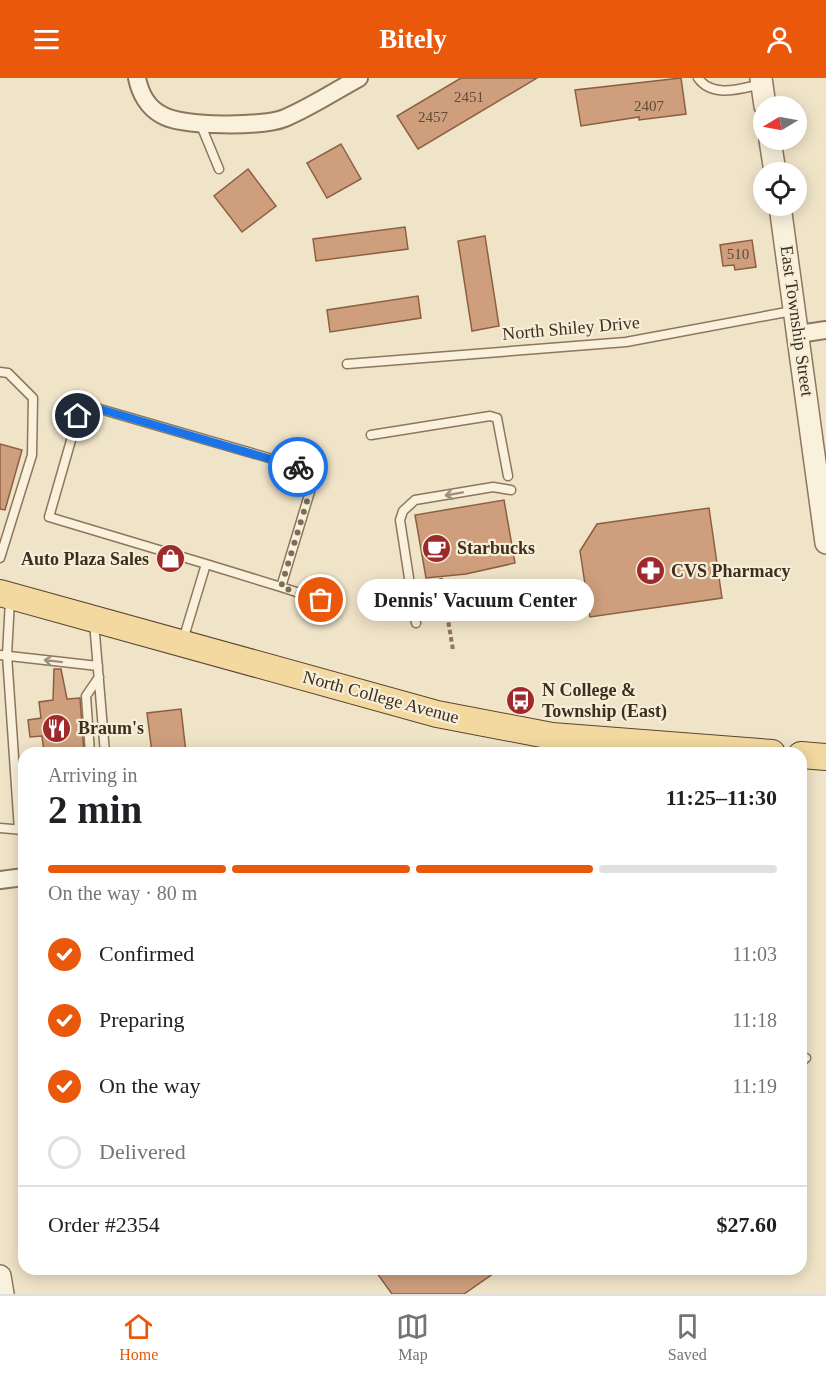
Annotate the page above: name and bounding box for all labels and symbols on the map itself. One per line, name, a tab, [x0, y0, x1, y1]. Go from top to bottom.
house number: 2451	[454, 89, 484, 105]
north arrow	[753, 96, 807, 150]
house number: 2407	[634, 98, 665, 114]
house number: 2457	[418, 109, 449, 125]
street label: East Township Street	[776, 244, 818, 398]
house number: 510	[727, 246, 749, 262]
street label: North Shiley Drive	[501, 312, 641, 344]
pin	[52, 390, 103, 441]
courier	[268, 437, 328, 497]
one-way arrow	[445, 488, 464, 499]
cafe icon: Starbucks	[420, 532, 452, 564]
place label: Starbucks	[457, 538, 535, 558]
shop icon: Auto Plaza Sales	[154, 543, 186, 575]
place label: Auto Plaza Sales	[21, 549, 149, 569]
pharmacy icon: CVS Pharmacy	[634, 555, 666, 587]
place label: CVS Pharmacy	[671, 561, 791, 581]
pin	[295, 574, 346, 625]
callout: Dennis' Vacuum Center	[357, 579, 594, 621]
one-way arrow	[43, 655, 63, 666]
street label: North College Avenue	[301, 667, 461, 727]
place label: N College & Township (East)	[542, 680, 667, 722]
bus stop icon: N College & Township (East)	[505, 684, 537, 716]
restaurant icon: Braum's	[41, 712, 73, 744]
place label: Braum's	[78, 718, 144, 738]

